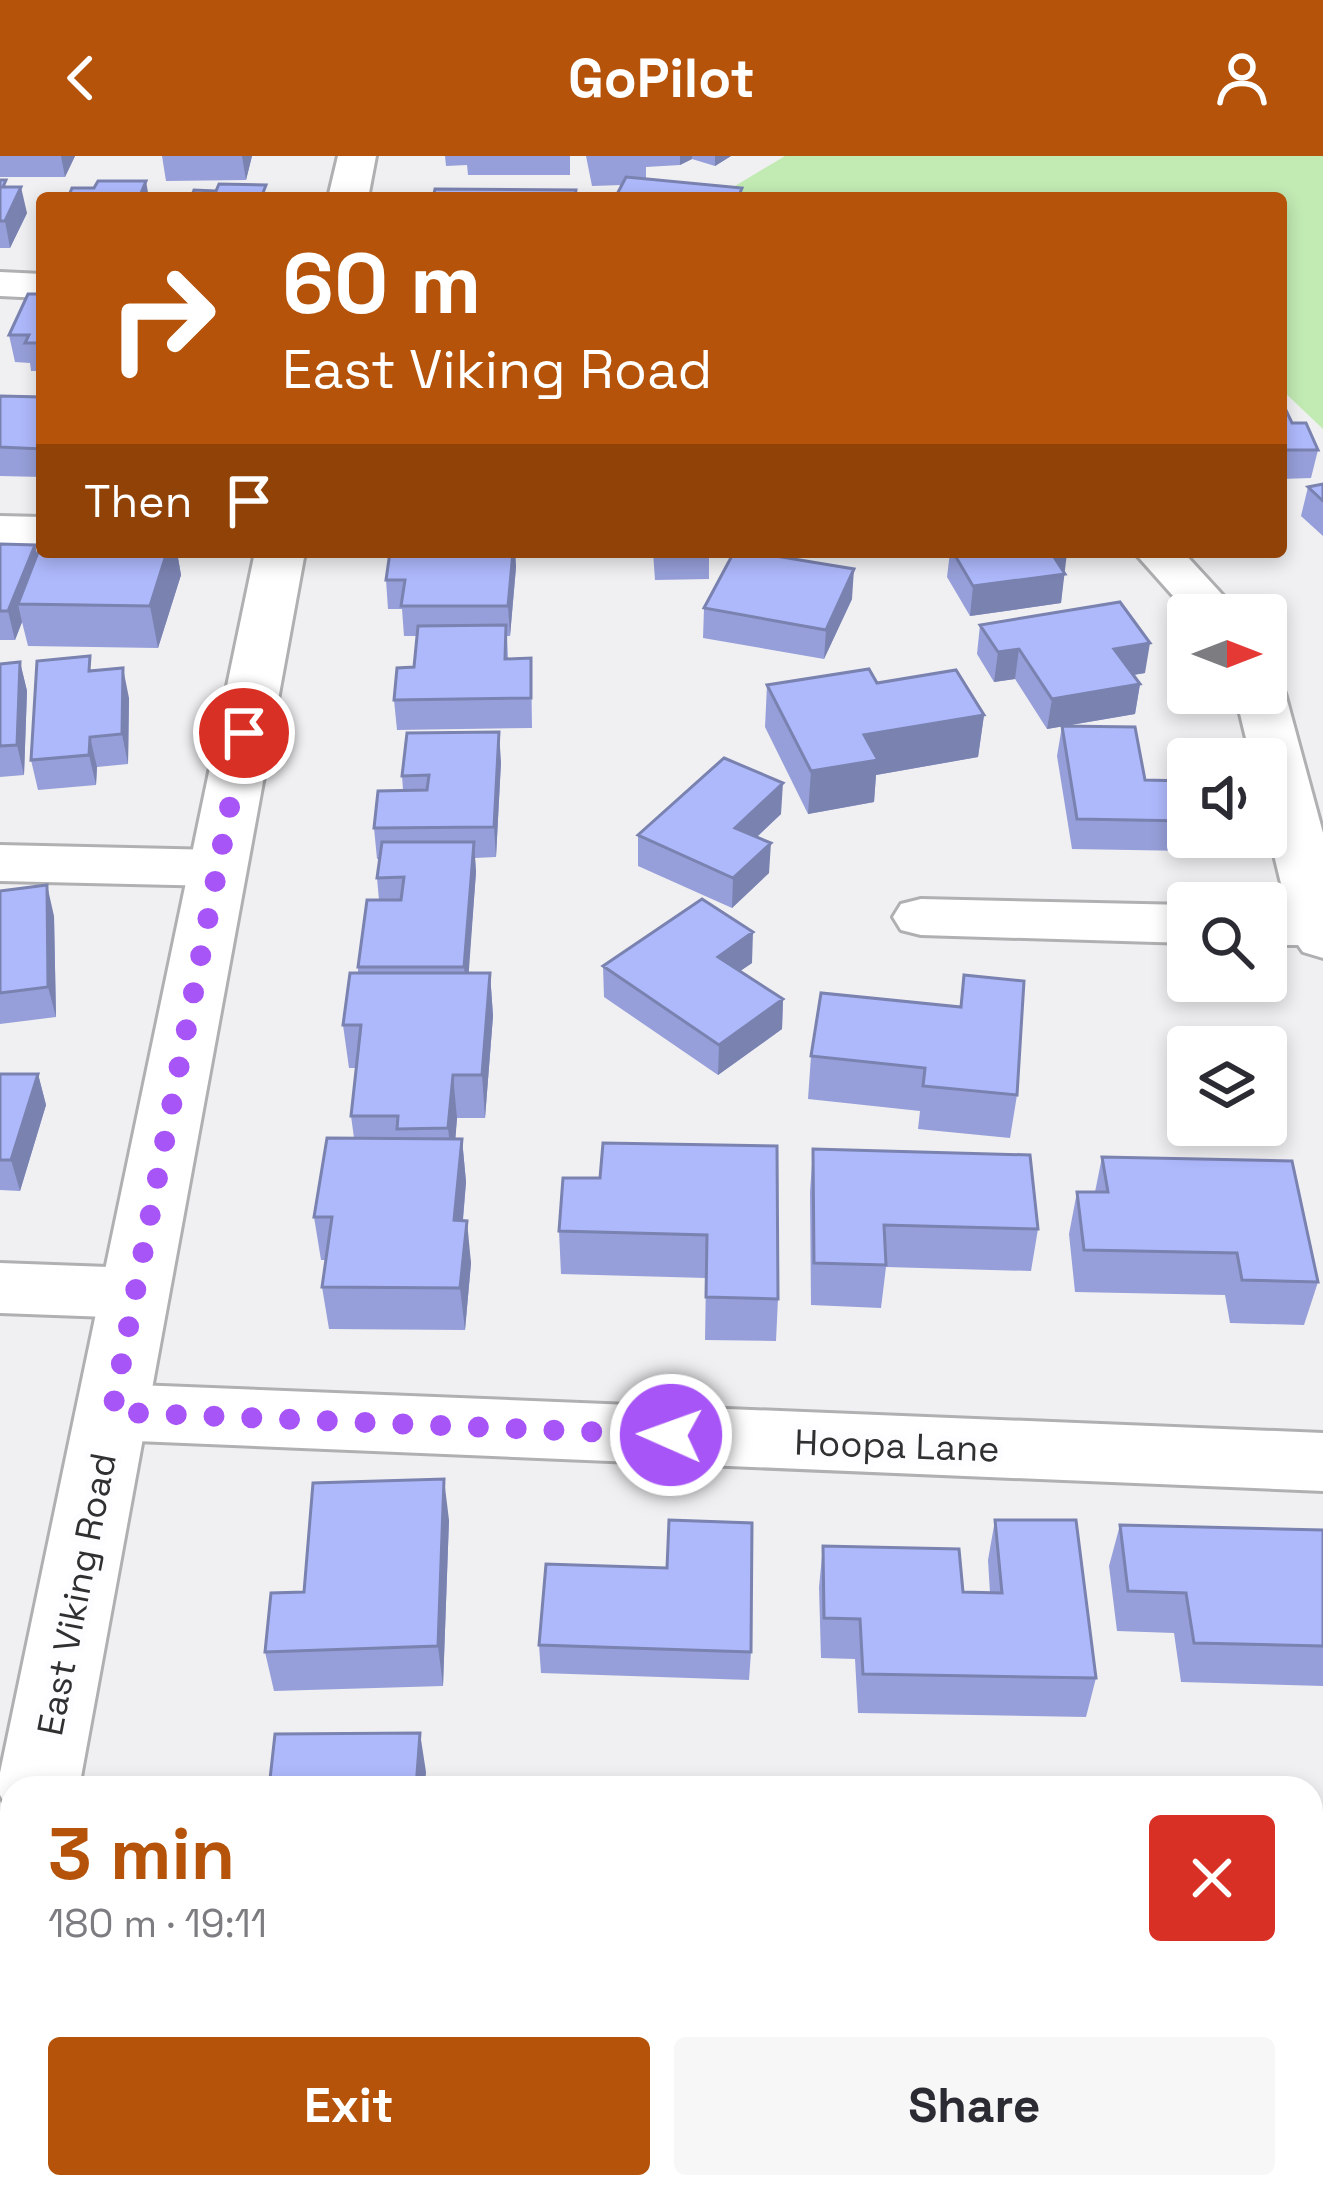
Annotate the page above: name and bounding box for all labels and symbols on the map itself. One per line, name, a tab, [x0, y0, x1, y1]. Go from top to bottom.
north arrow	[1167, 594, 1287, 714]
pin	[193, 682, 295, 784]
position arrow	[608, 1372, 734, 1498]
street label: Hoopa Lane	[794, 1419, 1000, 1473]
street label: East Viking Road	[27, 1449, 127, 1739]

